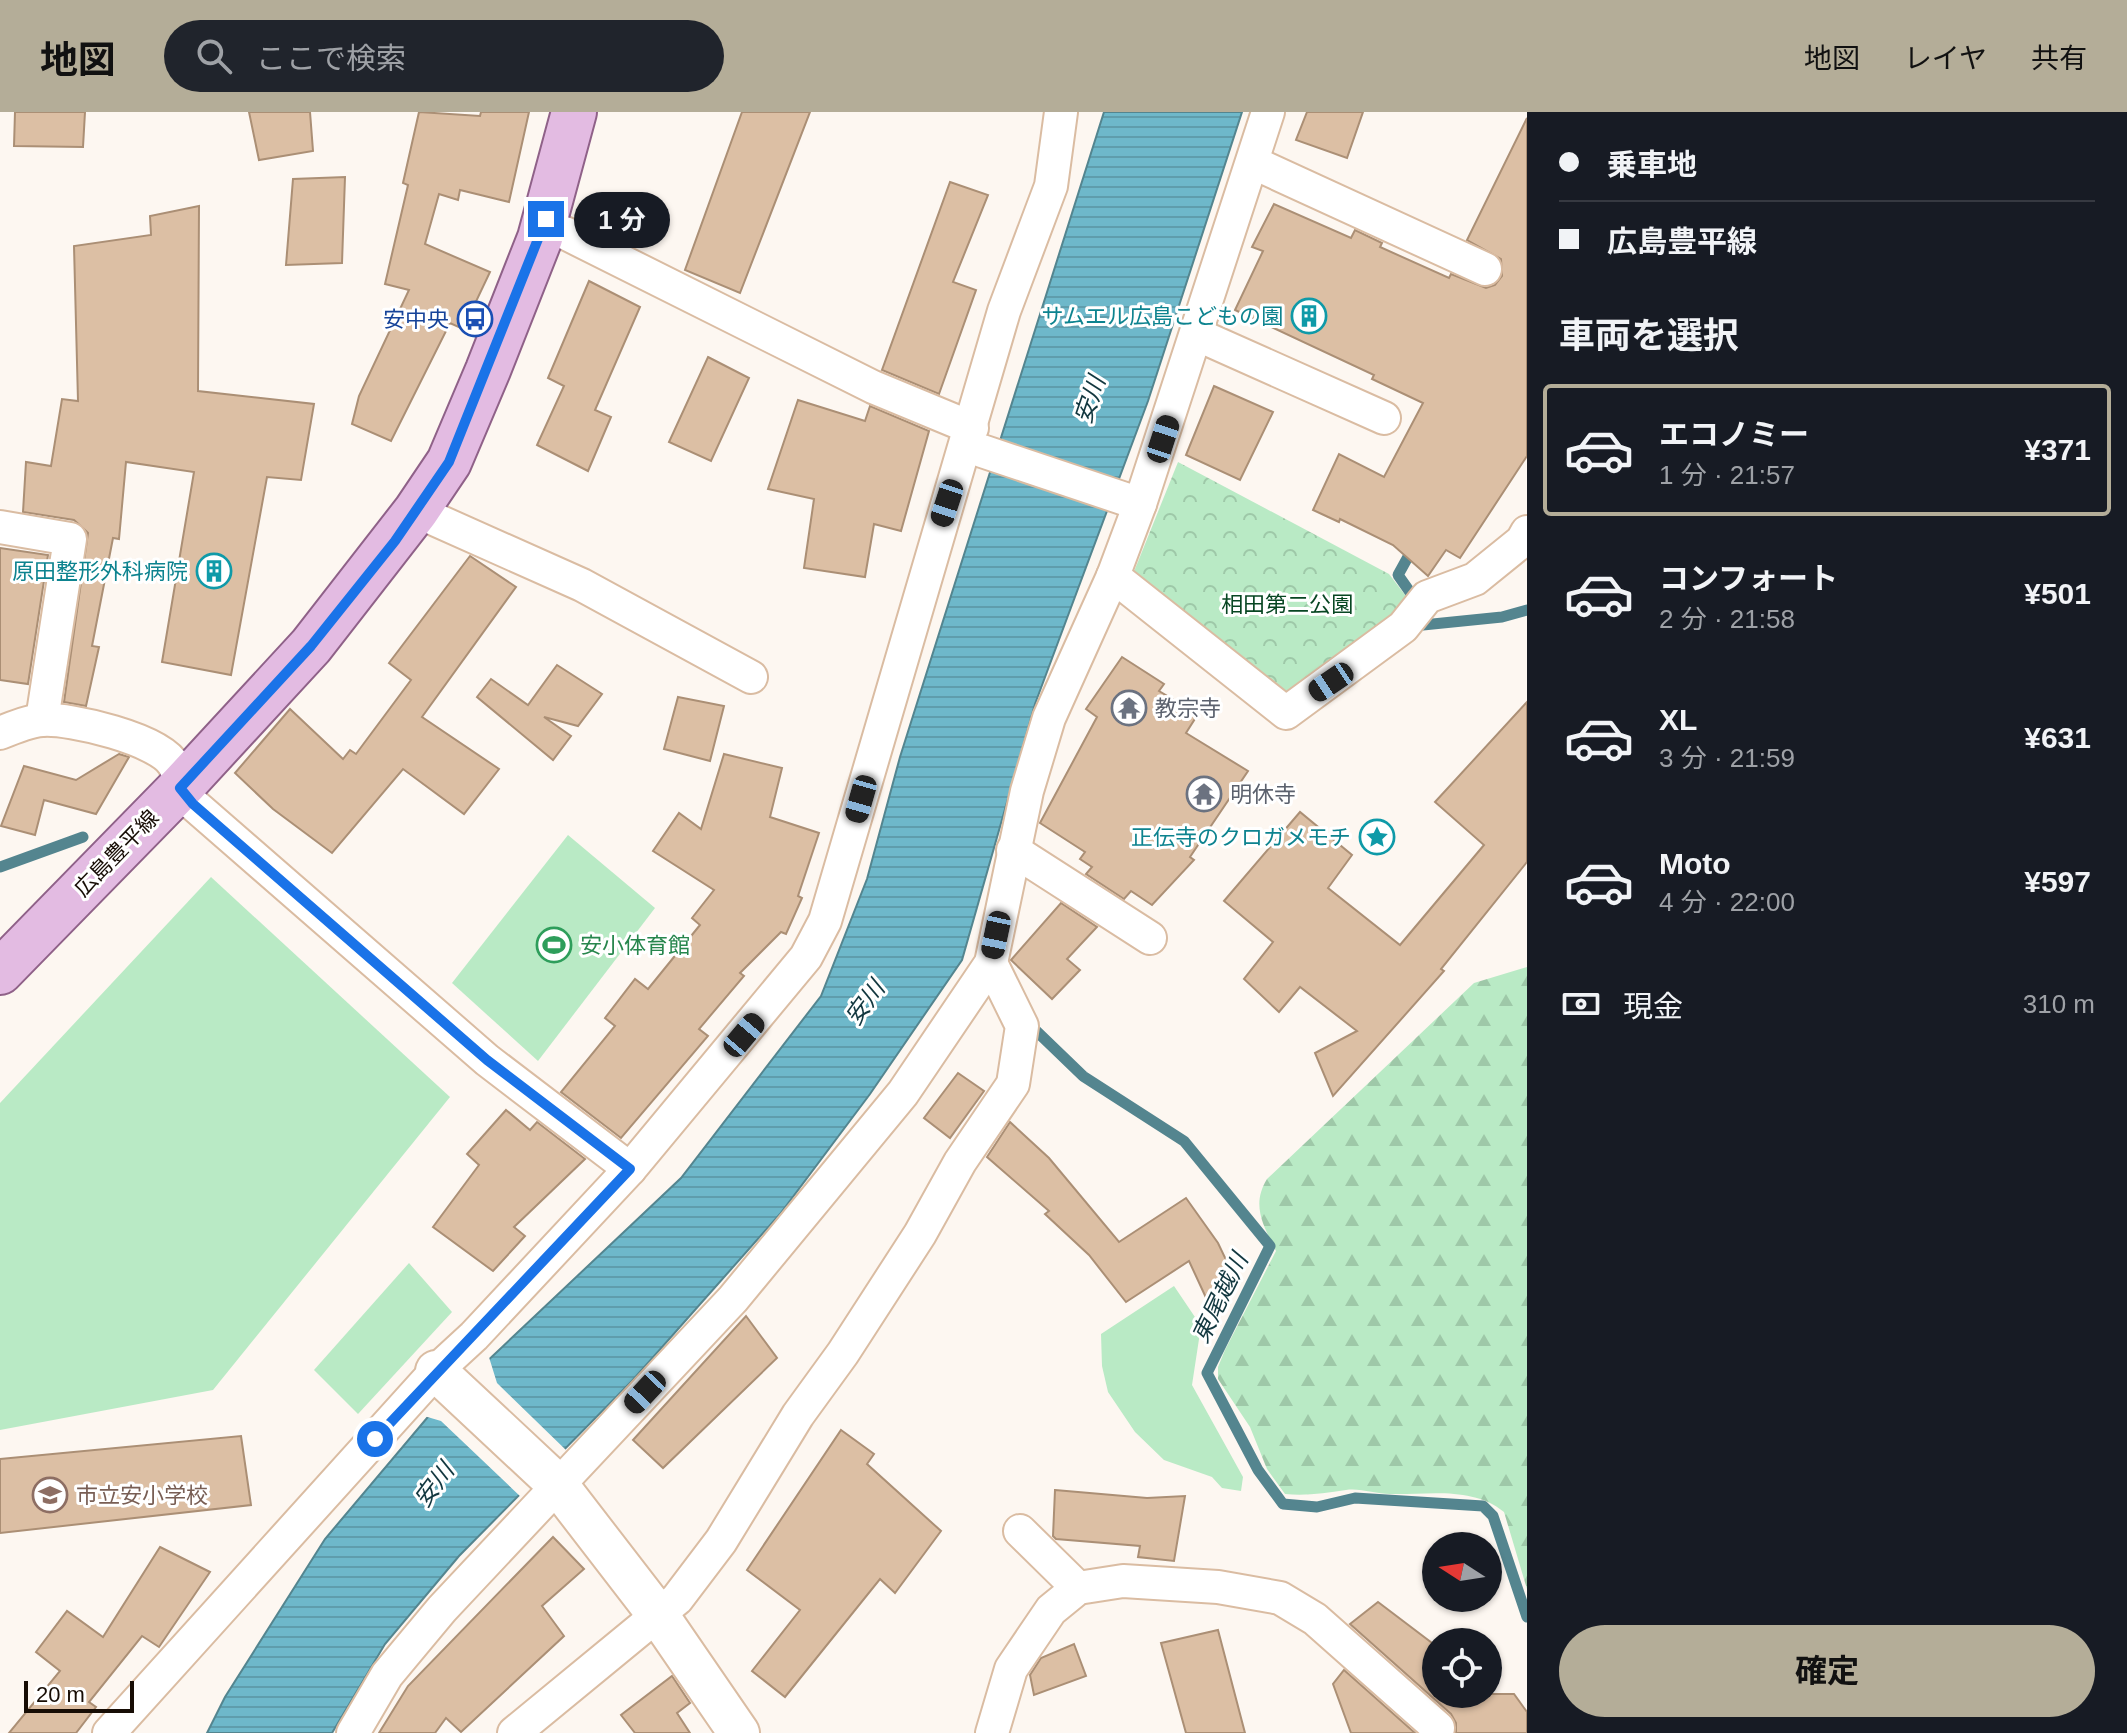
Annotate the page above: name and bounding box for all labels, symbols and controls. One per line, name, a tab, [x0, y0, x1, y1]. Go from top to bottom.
search box	[164, 20, 724, 92]
icon: search	[192, 34, 236, 78]
text: 地図	[40, 39, 116, 81]
text: ここで検索	[256, 42, 406, 75]
text: 地図	[1804, 43, 1860, 74]
text: レイヤ	[1904, 43, 1987, 74]
text: 共有	[2031, 43, 2087, 74]
text: 乗車地	[1607, 148, 1697, 181]
callout: 1 分	[574, 191, 670, 247]
route end	[528, 201, 564, 237]
text: 1 分	[598, 205, 646, 235]
text: 広島豊平線	[1607, 225, 1757, 258]
building icon: サムエル広島こどもの園	[1290, 297, 1328, 335]
bus stop icon: 安中央	[456, 300, 494, 338]
place label: サムエル広島こどもの園	[1041, 304, 1283, 329]
place label: 安中央	[383, 307, 449, 332]
text: 車両を選択	[1559, 315, 1739, 356]
water label: 安川	[1069, 370, 1111, 427]
car	[1144, 412, 1182, 466]
icon: car	[1563, 414, 1635, 486]
text: エコノミー	[1659, 418, 1809, 451]
text: ¥371	[2024, 433, 2091, 466]
text: 1 分 · 21:57	[1659, 460, 1795, 490]
car	[928, 476, 966, 530]
building icon: 原田整形外科病院	[195, 552, 233, 590]
icon: car	[1563, 558, 1635, 630]
place label: 原田整形外科病院	[12, 559, 188, 584]
text: コンフォート	[1659, 562, 1838, 595]
text: ¥501	[2024, 577, 2091, 610]
park label: 相田第二公園	[1221, 592, 1353, 617]
text: 2 分 · 21:58	[1659, 604, 1795, 634]
car	[1304, 659, 1358, 705]
temple icon: 教宗寺	[1110, 689, 1148, 727]
place label: 教宗寺	[1155, 696, 1221, 721]
icon: car	[1563, 702, 1635, 774]
text: XL	[1659, 703, 1697, 736]
text: ¥631	[2024, 721, 2091, 754]
text: 3 分 · 21:59	[1659, 743, 1795, 773]
car	[843, 773, 879, 825]
temple icon: 明休寺	[1185, 775, 1223, 813]
place label: 明休寺	[1230, 782, 1296, 807]
street label: 広島豊平線	[69, 805, 164, 902]
place icon: 正伝寺のクロガメモチ	[1358, 818, 1396, 856]
place label: 正伝寺のクロガメモチ	[1131, 825, 1351, 850]
icon: car	[1563, 846, 1635, 918]
text: Moto	[1659, 847, 1731, 880]
text: ¥597	[2024, 865, 2091, 898]
text: 4 分 · 22:00	[1659, 887, 1795, 917]
car	[979, 909, 1013, 961]
sports icon: 安小体育館	[535, 926, 573, 964]
place label: 安小体育館	[580, 933, 690, 958]
water label: 安川	[840, 973, 891, 1030]
icon: cash	[1559, 982, 1603, 1026]
text: 310 m	[2023, 989, 2095, 1019]
text: 現金	[1623, 990, 1683, 1023]
car	[719, 1009, 769, 1061]
water label: 東尾越川	[1186, 1246, 1254, 1347]
car	[620, 1366, 670, 1418]
route start	[357, 1421, 393, 1457]
water label: 安川	[408, 1455, 461, 1512]
school or university icon: 市立安小学校	[31, 1476, 69, 1514]
place label: 市立安小学校	[76, 1483, 208, 1508]
north arrow	[1422, 1532, 1502, 1612]
map controls	[1422, 1532, 1502, 1708]
button: 確定	[1559, 1625, 2095, 1717]
button: locate	[1422, 1628, 1502, 1708]
scale bar	[24, 1677, 134, 1713]
text: 20 m	[36, 1682, 85, 1707]

